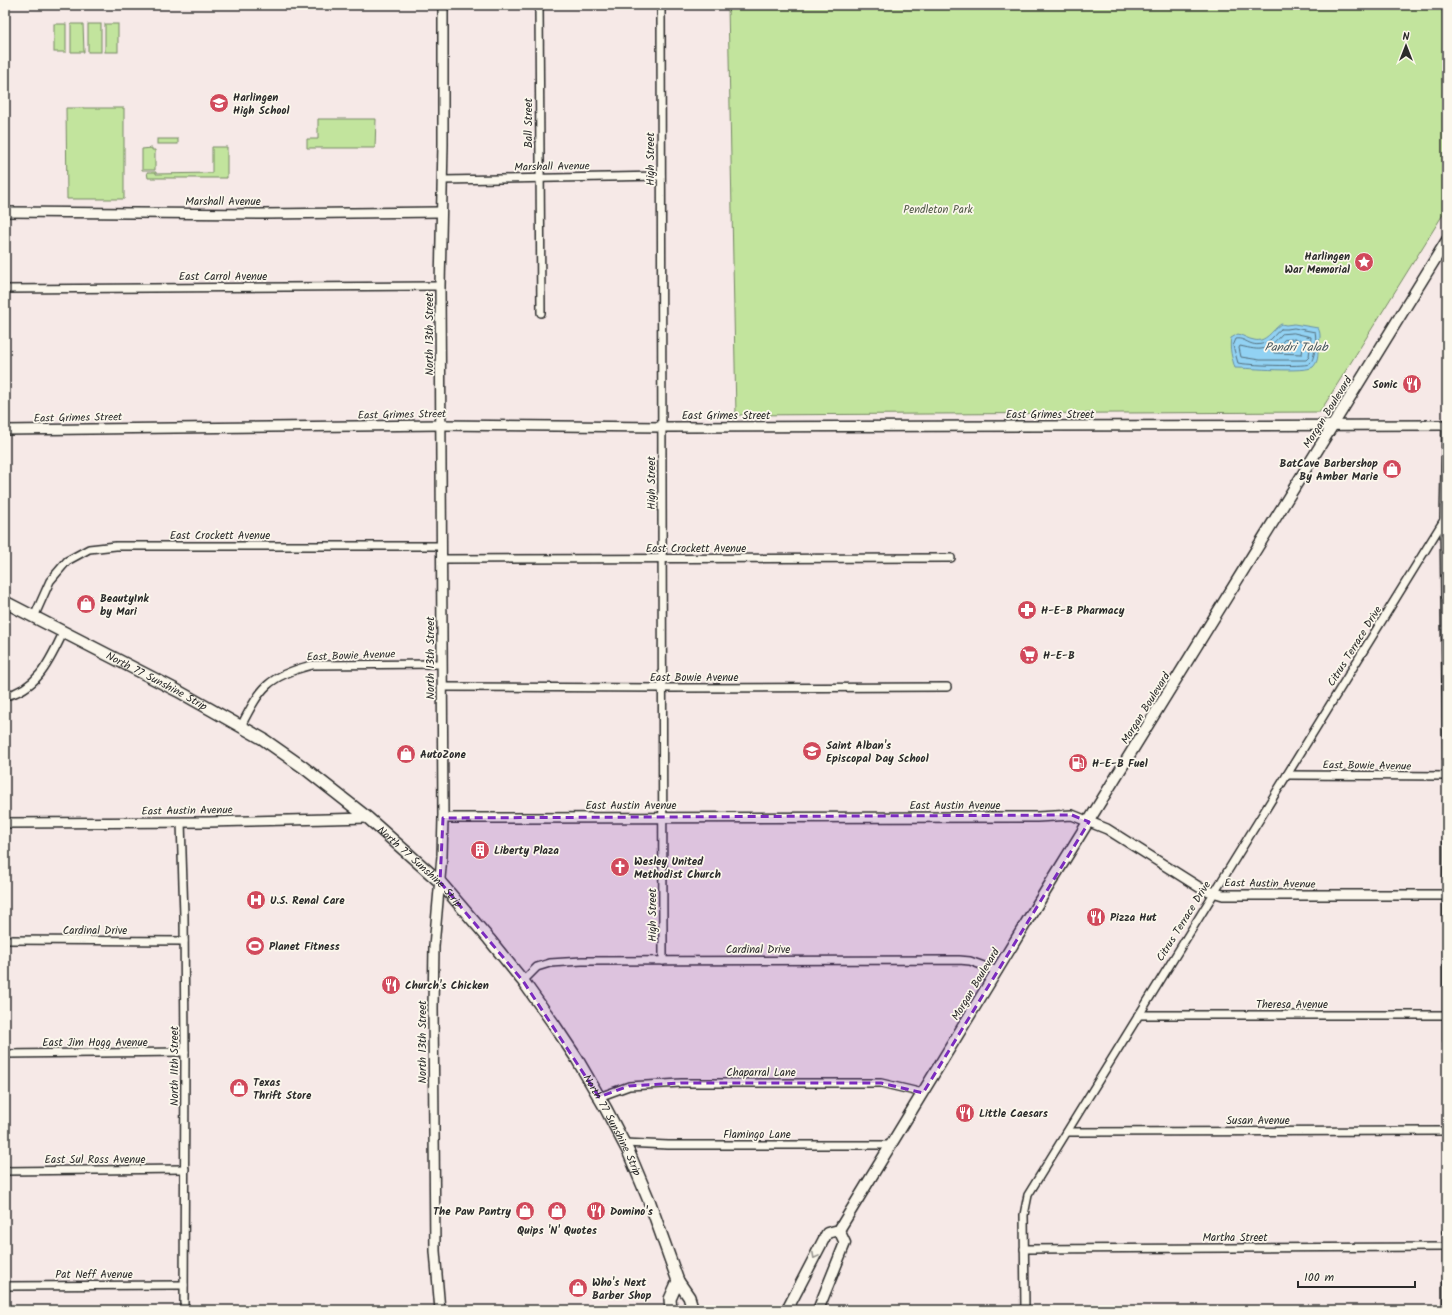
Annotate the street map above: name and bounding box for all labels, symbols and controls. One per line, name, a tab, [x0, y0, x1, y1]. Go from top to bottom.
north arrow	[1386, 26, 1426, 66]
text: N	[1403, 28, 1410, 46]
place label: Harlingen High School	[233, 89, 289, 120]
school or university icon: Harlingen High School	[208, 92, 230, 114]
street label: Ball Street	[520, 97, 538, 148]
street label: High Street	[642, 132, 660, 186]
street label: Marshall Avenue	[514, 157, 590, 177]
street label: Marshall Avenue	[185, 193, 261, 211]
park label: Pendleton Park	[903, 201, 974, 219]
place label: Harlingen War Memorial	[1284, 248, 1350, 279]
place icon: Harlingen War Memorial	[1353, 251, 1375, 273]
street label: East Carrol Avenue	[179, 268, 267, 286]
street label: North 13th Street	[421, 292, 439, 375]
water label: Pandri Talab	[1264, 338, 1329, 357]
street label: Morgan Boulevard	[1299, 373, 1357, 452]
restaurant icon: Sonic	[1401, 373, 1423, 395]
place label: Sonic	[1373, 376, 1398, 394]
street label: East Grimes Street	[358, 405, 447, 425]
street label: East Grimes Street	[1006, 406, 1095, 424]
street label: East Grimes Street	[682, 407, 771, 425]
street label: East Grimes Street	[34, 408, 123, 428]
place label: BatCave Barbershop By Amber Marie	[1280, 455, 1379, 486]
street label: High Street	[643, 456, 661, 510]
shop icon: BatCave Barbershop By Amber Marie	[1381, 458, 1403, 480]
street label: East Crockett Avenue	[170, 527, 270, 545]
street label: East Crockett Avenue	[646, 540, 746, 558]
place label: BeautyInk by Mari	[100, 590, 149, 621]
shop icon: BeautyInk by Mari	[75, 593, 97, 615]
pharmacy icon: H-E-B Pharmacy	[1016, 599, 1038, 621]
place label: H-E-B Pharmacy	[1041, 602, 1125, 620]
street label: Citrus Terrace Drive	[1323, 603, 1387, 690]
street label: North 13th Street	[422, 616, 440, 699]
supermarket icon: H-E-B	[1018, 644, 1040, 666]
street label: East Bowie Avenue	[306, 645, 396, 667]
street label: North 77 Sunshine Strip	[103, 647, 211, 716]
place label: H-E-B	[1043, 647, 1075, 665]
street label: East Bowie Avenue	[650, 669, 738, 687]
street label: Morgan Boulevard	[1117, 669, 1175, 748]
place label: Saint Alban's Episcopal Day School	[826, 737, 929, 768]
school or university icon: Saint Alban's Episcopal Day School	[801, 740, 823, 762]
shop icon: AutoZone	[395, 743, 417, 765]
place label: AutoZone	[420, 746, 466, 764]
fuel station icon: H-E-B Fuel	[1067, 752, 1089, 774]
place label: H-E-B Fuel	[1092, 755, 1148, 773]
street label: East Bowie Avenue	[1322, 756, 1412, 776]
street label: East Austin Avenue	[585, 797, 677, 815]
street label: East Austin Avenue	[909, 797, 1001, 815]
street label: East Austin Avenue	[141, 801, 233, 821]
street label: North 77 Sunshine Strip	[373, 822, 467, 913]
building icon: Liberty Plaza	[469, 839, 491, 861]
place label: Liberty Plaza	[494, 842, 559, 860]
place label: Wesley United Methodist Church	[634, 853, 721, 884]
church icon: Wesley United Methodist Church	[609, 856, 631, 878]
street label: East Austin Avenue	[1224, 874, 1316, 894]
street label: Citrus Terrace Drive	[1152, 878, 1216, 965]
street label: High Street	[644, 888, 662, 942]
hospital icon: U.S. Renal Care	[245, 889, 267, 911]
place label: U.S. Renal Care	[270, 892, 345, 910]
restaurant icon: Pizza Hut	[1085, 906, 1107, 928]
place label: Pizza Hut	[1110, 909, 1158, 927]
street label: Cardinal Drive	[63, 922, 127, 940]
sports icon: Planet Fitness	[244, 935, 266, 957]
place label: Planet Fitness	[269, 938, 341, 956]
street label: Cardinal Drive	[726, 941, 790, 959]
street label: Morgan Boulevard	[947, 944, 1005, 1024]
restaurant icon: Church's Chicken	[380, 974, 402, 996]
place label: Church's Chicken	[405, 977, 489, 995]
street label: Theresa Avenue	[1256, 996, 1328, 1014]
street label: North 13th Street	[414, 1000, 432, 1083]
street label: North 11th Street	[166, 1025, 184, 1106]
street label: East Jim Hogg Avenue	[42, 1034, 148, 1052]
street label: Chaparral Lane	[726, 1064, 796, 1082]
street label: North 77 Sunshine Strip	[578, 1071, 646, 1179]
place label: Texas Thrift Store	[253, 1074, 312, 1105]
shop icon: Texas Thrift Store	[228, 1077, 250, 1099]
restaurant icon: Little Caesars	[954, 1102, 976, 1124]
place label: Little Caesars	[979, 1105, 1049, 1123]
street label: Susan Avenue	[1226, 1112, 1290, 1130]
street label: Flamingo Lane	[723, 1126, 791, 1144]
street label: East Sul Ross Avenue	[45, 1151, 145, 1169]
shop icon: The Paw Pantry	[514, 1200, 536, 1222]
shop icon: Quips 'N' Quotes	[546, 1200, 568, 1222]
restaurant icon: Domino's	[585, 1200, 607, 1222]
place label: The Paw Pantry	[433, 1203, 511, 1221]
place label: Domino's	[610, 1203, 654, 1221]
place label: Quips 'N' Quotes	[517, 1222, 598, 1240]
street label: Martha Street	[1202, 1229, 1268, 1247]
one-way arrow	[812, 1252, 819, 1260]
scale bar	[1298, 1263, 1415, 1289]
street label: Pat Neff Avenue	[55, 1266, 133, 1284]
text: 100 m	[1304, 1268, 1335, 1287]
place label: Who's Next Barber Shop	[592, 1274, 652, 1305]
shop icon: Who's Next Barber Shop	[567, 1277, 589, 1299]

